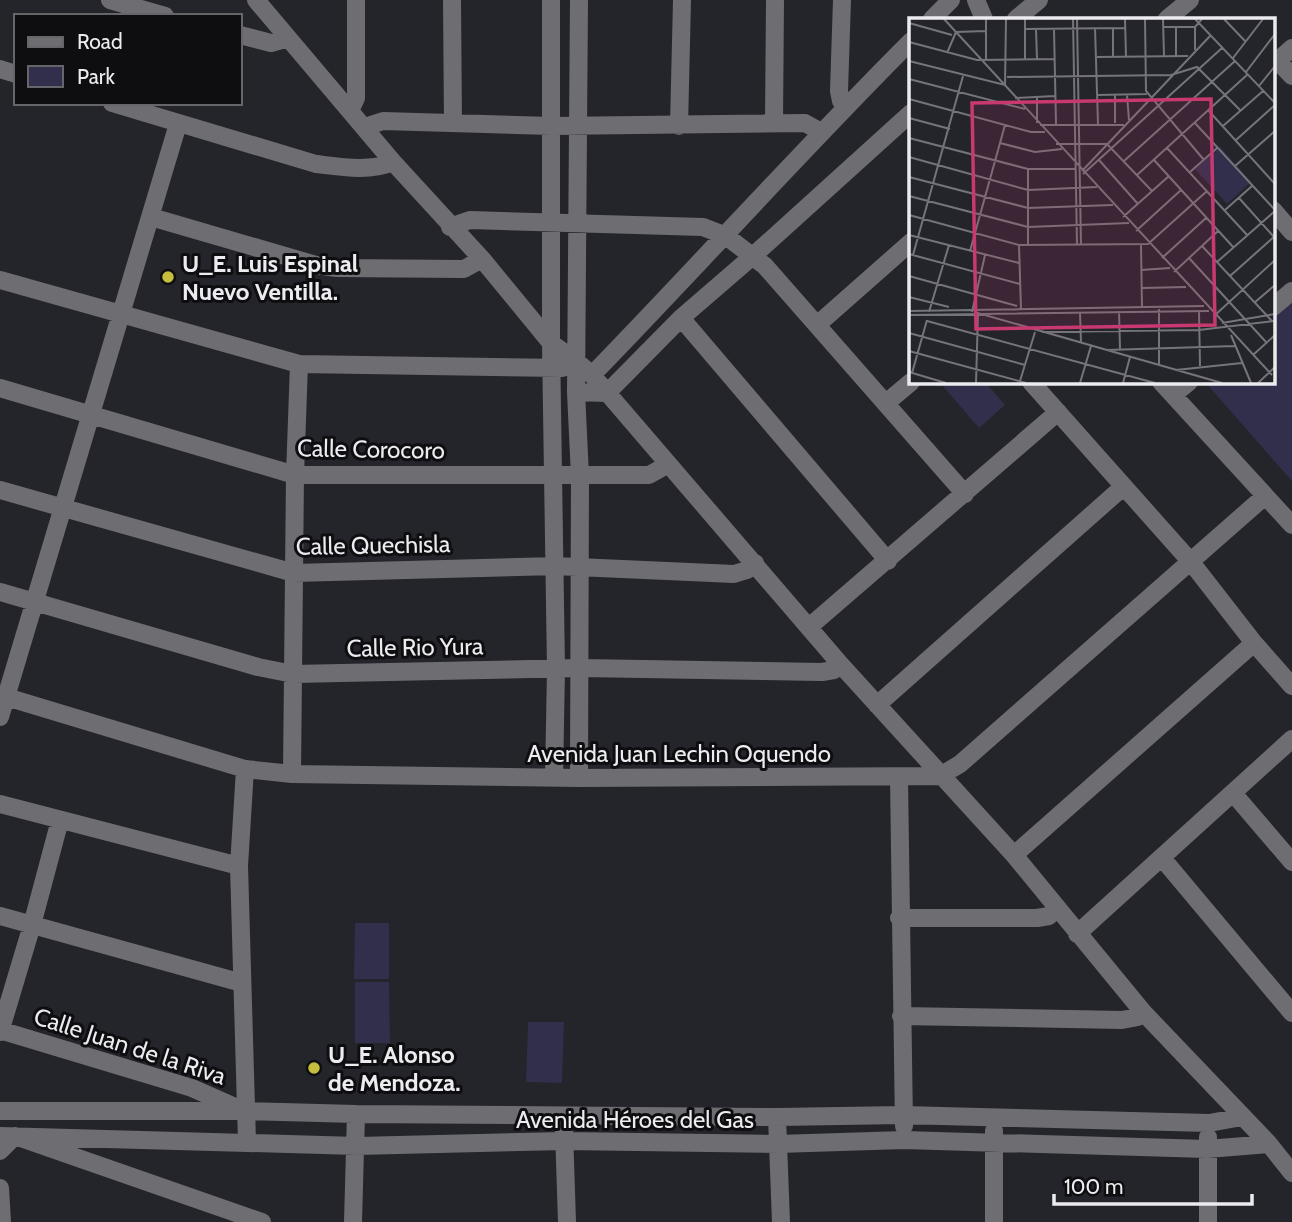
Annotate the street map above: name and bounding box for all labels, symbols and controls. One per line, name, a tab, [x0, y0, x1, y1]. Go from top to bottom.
legend	[14, 14, 242, 105]
inset map	[909, 18, 1274, 383]
text: Road	[77, 29, 123, 54]
text: Park	[77, 64, 115, 89]
place label: U_E. Luis Espinal Nuevo Ventilla.	[182, 249, 358, 306]
marker: U_E. Luis Espinal Nuevo Ventilla.	[160, 269, 176, 285]
street label: Calle Corocoro	[297, 433, 445, 465]
street label: Calle Quechisla	[295, 529, 451, 561]
street label: Calle Rio Yura	[346, 631, 484, 663]
street label: Avenida Juan Lechin Oquendo	[527, 739, 831, 768]
street label: Calle Juan de la Riva	[30, 1001, 230, 1091]
place label: U_E. Alonso de Mendoza.	[328, 1040, 461, 1097]
marker: U_E. Alonso de Mendoza.	[306, 1060, 322, 1076]
street label: Avenida Héroes del Gas	[516, 1105, 754, 1134]
scale bar	[1054, 1162, 1252, 1206]
text: 100 m	[1064, 1174, 1123, 1199]

